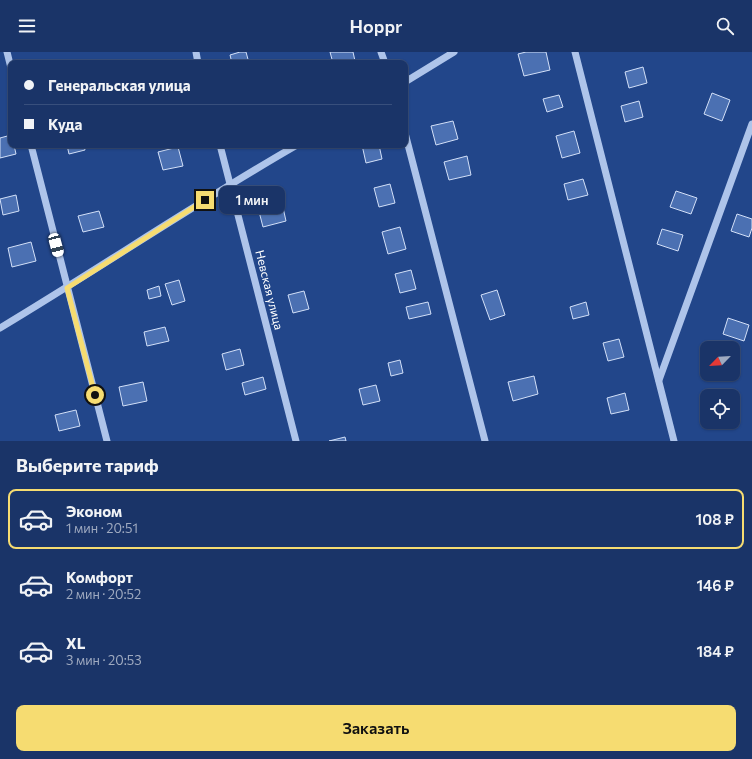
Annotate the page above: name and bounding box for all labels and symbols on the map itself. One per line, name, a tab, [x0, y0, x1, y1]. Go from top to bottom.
callout: 1 мин	[219, 186, 285, 214]
route end	[196, 191, 214, 209]
car	[47, 232, 65, 258]
street label: Невская улица	[253, 248, 287, 331]
north arrow	[700, 341, 740, 381]
route start	[86, 386, 104, 404]

